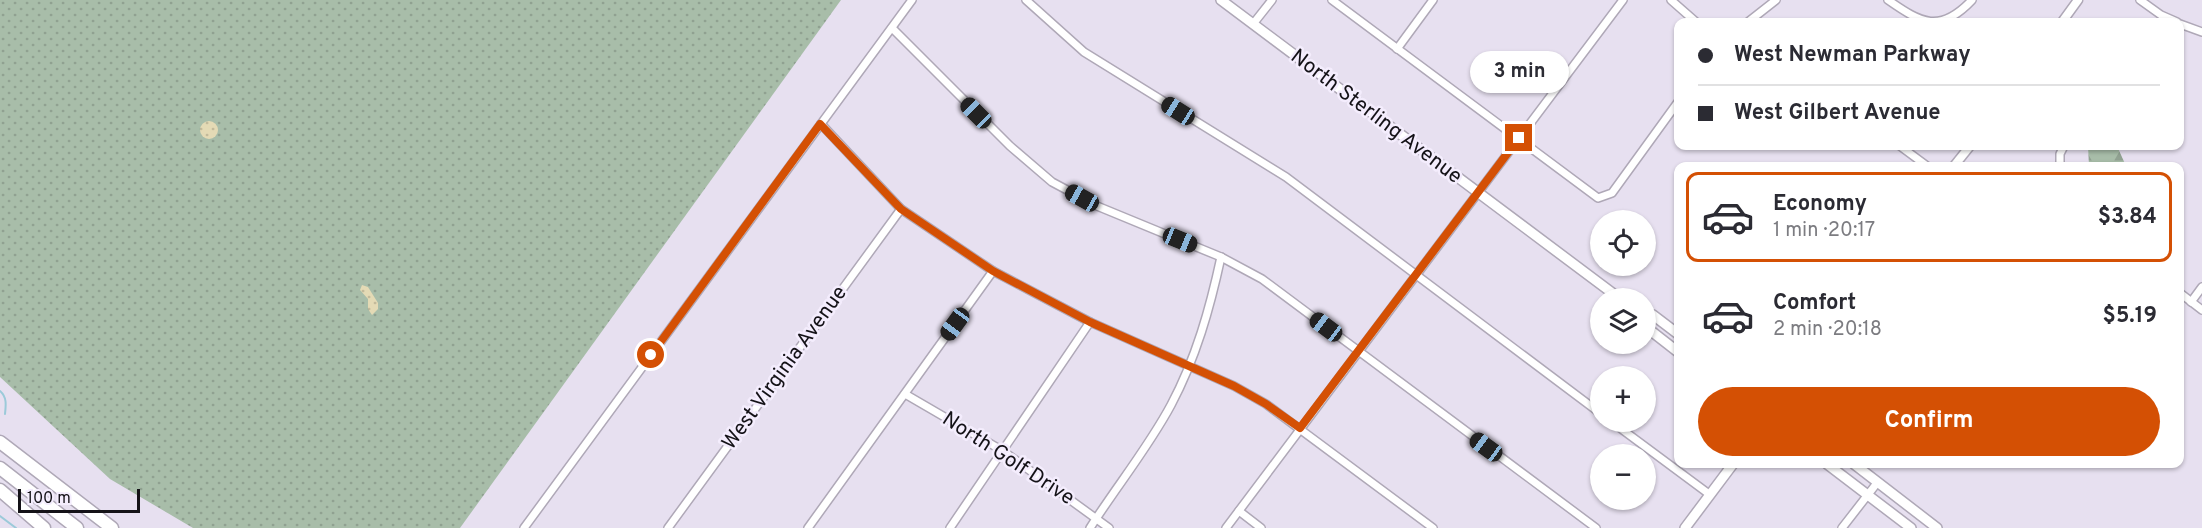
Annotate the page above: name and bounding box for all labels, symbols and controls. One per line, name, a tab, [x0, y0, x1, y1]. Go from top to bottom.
text: West Newman Parkway	[1734, 42, 1971, 69]
street label: North Sterling Avenue	[1285, 44, 1467, 190]
callout: 3 min	[1470, 51, 1568, 93]
text: 3 min	[1493, 59, 1546, 85]
car	[957, 94, 995, 132]
car	[1158, 94, 1198, 128]
text: West Gilbert Avenue	[1734, 100, 1941, 127]
route end	[1505, 124, 1532, 151]
car	[1062, 181, 1102, 215]
icon: car	[1701, 190, 1755, 244]
text: Economy	[1773, 191, 1867, 218]
text: $3.84	[2098, 204, 2157, 231]
map controls	[1590, 210, 1656, 510]
button: locate	[1590, 210, 1656, 276]
text: 1 min · 20:17	[1773, 218, 1875, 244]
car	[1160, 225, 1200, 255]
street label: West Virginia Avenue	[716, 281, 854, 455]
button: layers	[1590, 288, 1656, 354]
icon: car	[1701, 289, 1755, 343]
text: Comfort	[1773, 290, 1856, 317]
text: $5.19	[2103, 303, 2157, 330]
car	[937, 304, 973, 344]
car	[1306, 309, 1346, 345]
text: 2 min · 20:18	[1773, 317, 1882, 343]
route start	[637, 341, 664, 368]
button: +	[1590, 366, 1656, 432]
button: Confirm	[1698, 387, 2160, 456]
street label: North Golf Drive	[937, 406, 1079, 512]
car	[1466, 429, 1506, 465]
button: −	[1590, 444, 1656, 510]
scale bar	[18, 486, 140, 514]
text: 100 m	[27, 489, 71, 509]

